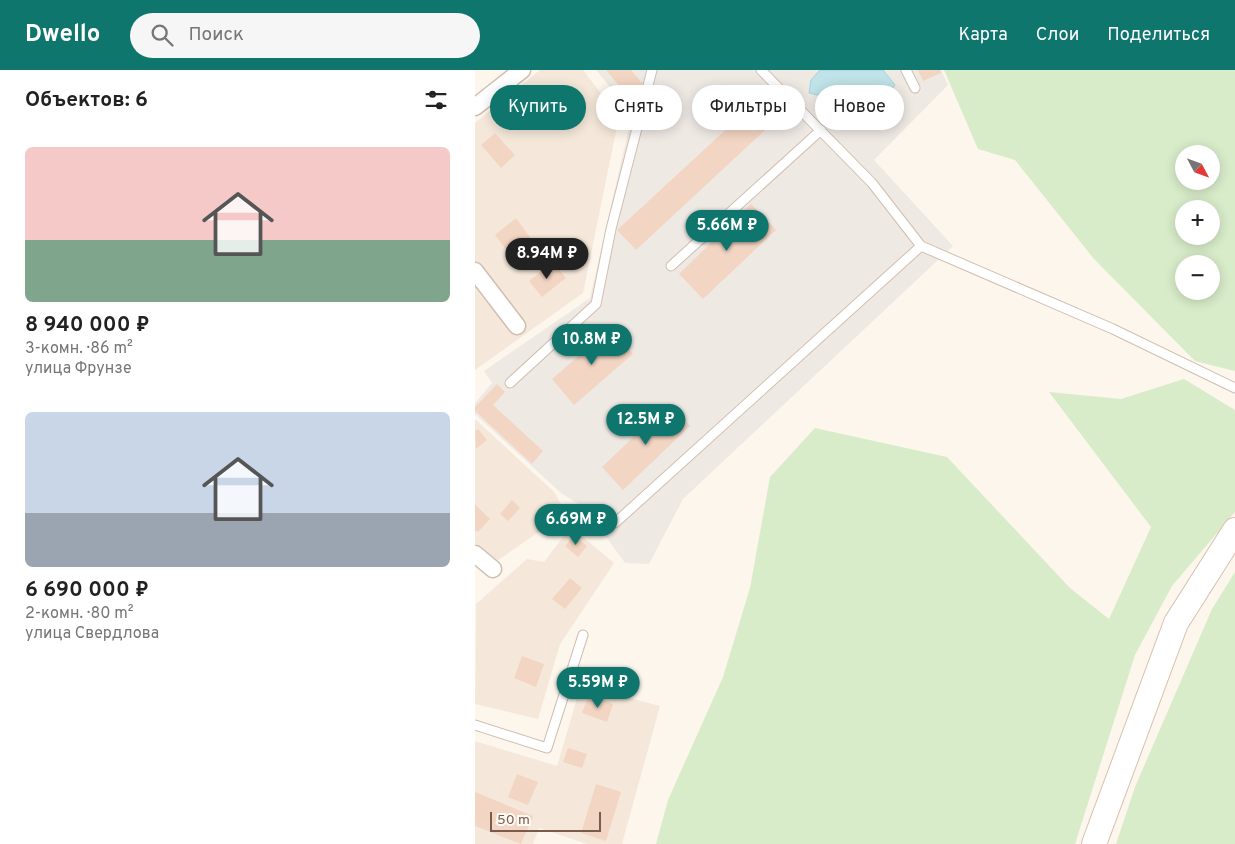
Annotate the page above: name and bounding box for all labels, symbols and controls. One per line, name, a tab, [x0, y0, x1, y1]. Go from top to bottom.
search box	[130, 13, 480, 58]
text: Dwello	[25, 20, 100, 50]
icon: search	[148, 21, 176, 49]
text: Поиск	[188, 23, 244, 47]
text: Карта	[958, 24, 1008, 47]
text: Слои	[1036, 24, 1079, 47]
text: Поделиться	[1107, 24, 1210, 47]
chip: Купить	[490, 85, 586, 130]
chip: Снять	[596, 85, 682, 130]
chip: Фильтры	[692, 85, 805, 130]
chip: Новое	[815, 85, 904, 130]
icon: filters	[422, 86, 450, 114]
text: Объектов: 6	[25, 87, 148, 114]
north arrow	[1175, 145, 1220, 190]
map controls	[1175, 145, 1220, 300]
icon: home	[193, 179, 283, 269]
button: +	[1175, 200, 1220, 245]
pin: 5.66M ₽	[681, 210, 773, 252]
text: 5.66M ₽	[697, 216, 757, 236]
pin: 8.94M ₽	[501, 238, 593, 280]
text: 8.94M ₽	[516, 244, 578, 264]
button: −	[1175, 255, 1220, 300]
text: 8 940 000 ₽	[25, 312, 150, 339]
pin: 10.8M ₽	[546, 324, 638, 366]
text: 10.8M ₽	[563, 330, 621, 350]
text: 3-комн. · 86 m²	[25, 339, 133, 359]
text: улица Фрунзе	[25, 359, 132, 379]
pin: 12.5M ₽	[600, 404, 692, 446]
text: 12.5M ₽	[617, 410, 675, 430]
icon: home	[193, 444, 283, 534]
pin: 6.69M ₽	[530, 504, 622, 546]
text: 6.69M ₽	[546, 510, 606, 530]
text: 6 690 000 ₽	[25, 577, 149, 604]
text: 2-комн. · 80 m²	[25, 604, 134, 624]
text: улица Свердлова	[25, 624, 159, 644]
pin: 5.59M ₽	[552, 666, 644, 709]
text: 5.59M ₽	[568, 673, 628, 693]
scale bar	[490, 809, 601, 832]
text: 50 m	[497, 812, 530, 829]

